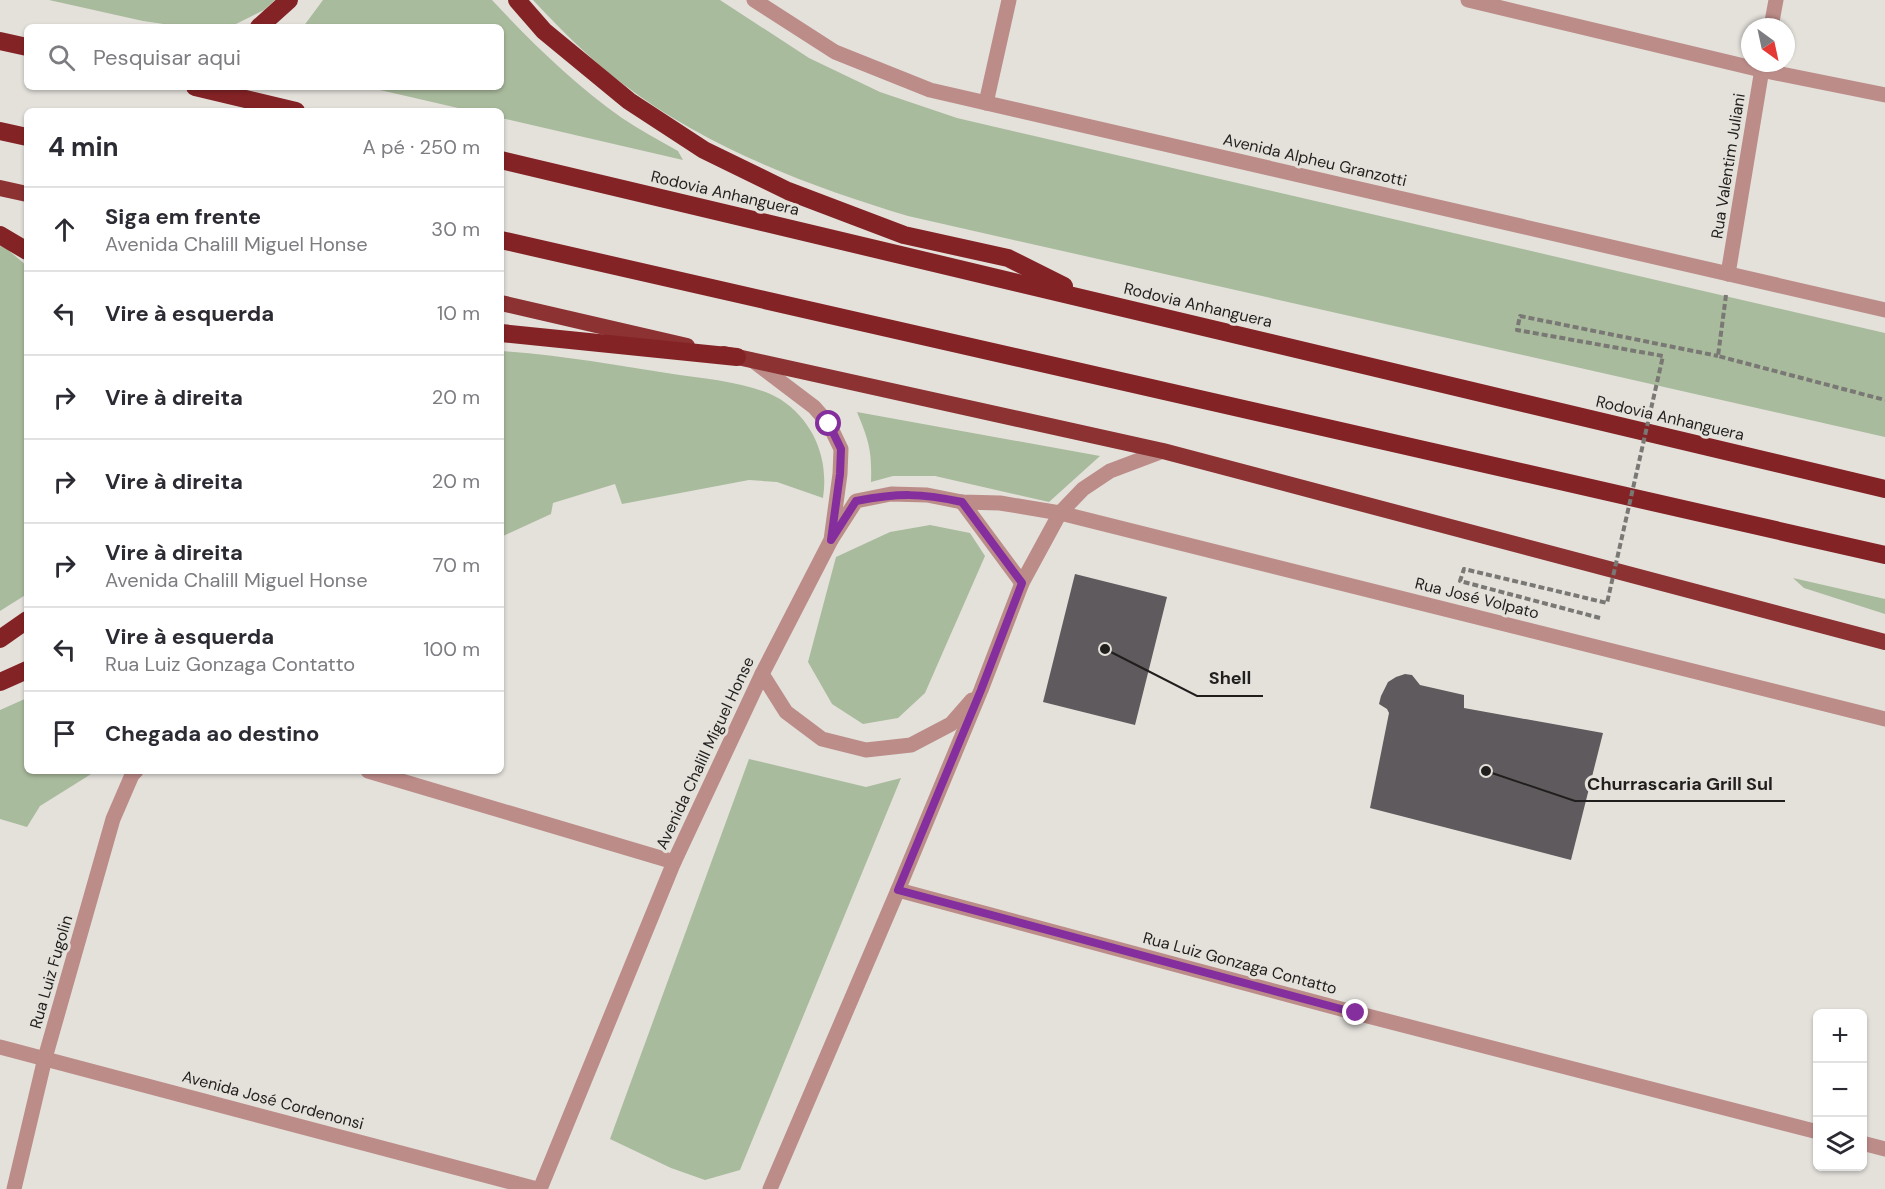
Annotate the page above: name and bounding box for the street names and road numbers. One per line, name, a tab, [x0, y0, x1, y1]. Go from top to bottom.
street label: Rua Valentim Juliani	[1706, 92, 1750, 240]
street label: Avenida Alpheu Granzotti	[1221, 129, 1409, 191]
street label: Rodovia Anhanguera	[649, 166, 801, 220]
street label: Rodovia Anhanguera	[1122, 278, 1274, 332]
street label: Rodovia Anhanguera	[1594, 391, 1746, 445]
street label: Rua José Volpato	[1413, 572, 1541, 624]
street label: Avenida Chalill Miguel Honse	[651, 653, 759, 853]
street label: Rua Luiz Fugolin	[25, 913, 77, 1031]
street label: Rua Luiz Gonzaga Contatto	[1141, 927, 1339, 999]
street label: Avenida José Cordenonsi	[180, 1066, 366, 1134]

